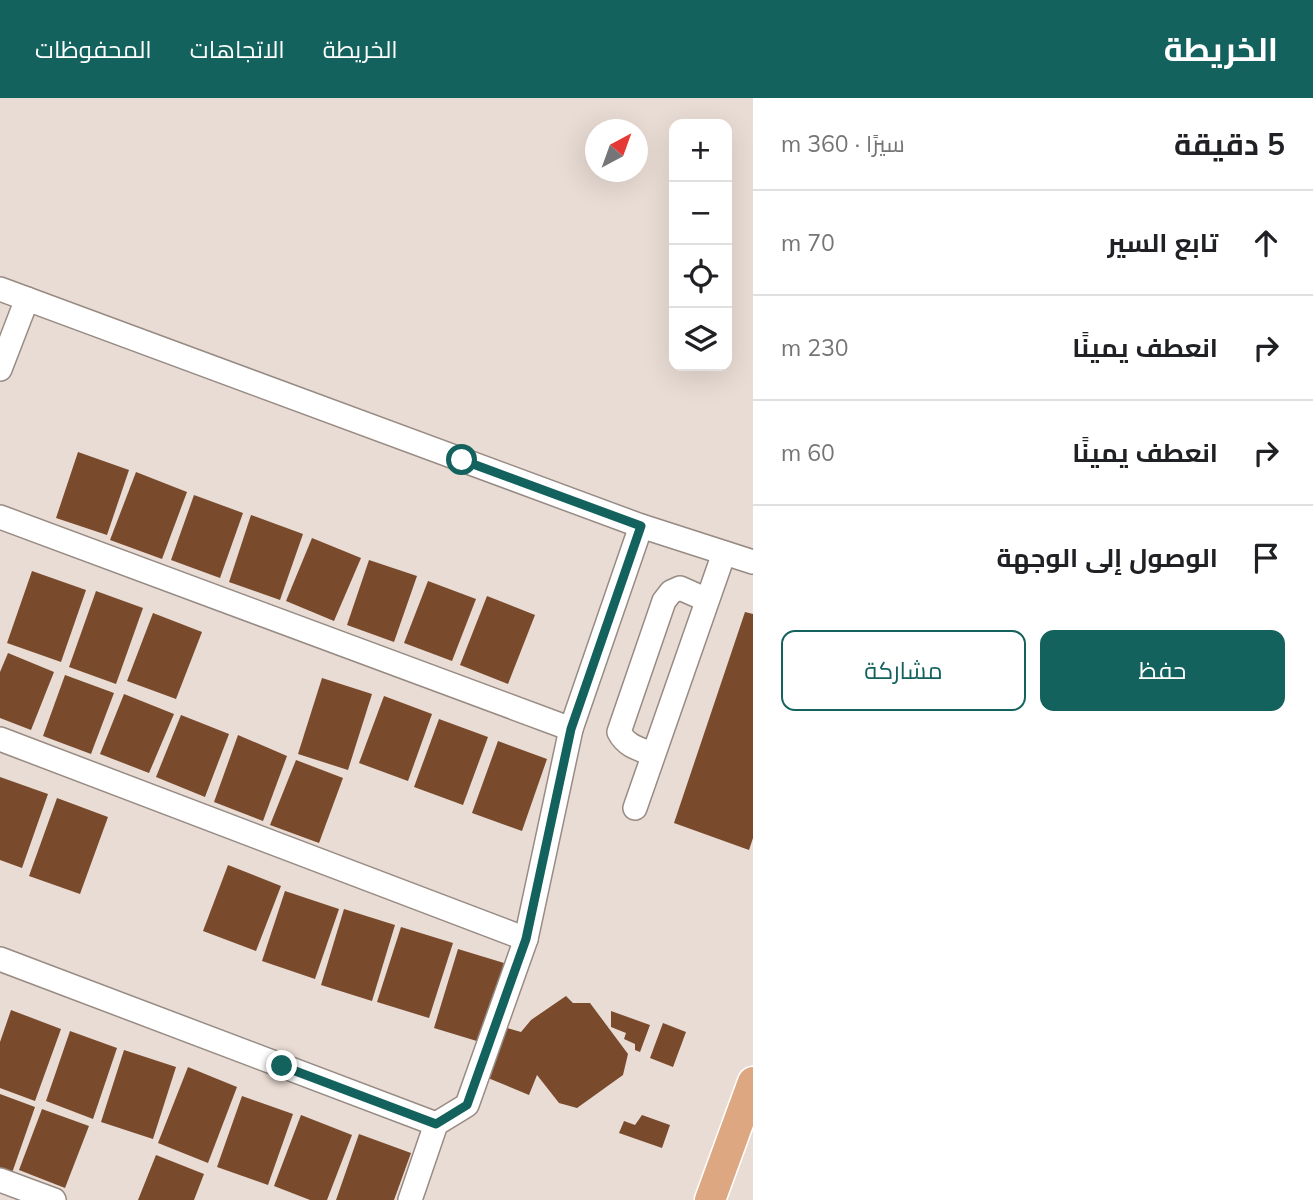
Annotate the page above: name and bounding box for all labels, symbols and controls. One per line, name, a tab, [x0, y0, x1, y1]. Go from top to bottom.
text: الخريطة	[1164, 28, 1278, 69]
text: المحفوظات	[35, 34, 152, 64]
text: الاتجاهات	[190, 34, 285, 64]
text: الخريطة	[323, 34, 398, 64]
north arrow	[585, 119, 648, 182]
map controls	[669, 119, 732, 371]
button: +	[669, 119, 732, 182]
text: 5 دقيقة	[1174, 125, 1285, 163]
text: سيرًا · 360 m	[781, 129, 905, 158]
button: −	[669, 182, 732, 245]
icon: ahead	[1247, 224, 1285, 262]
text: تابع السير	[1107, 226, 1218, 259]
text: 70 m	[781, 228, 835, 257]
button: locate	[669, 245, 732, 308]
button: layers	[669, 308, 732, 371]
icon: right	[1247, 329, 1285, 367]
text: انعطف يمينًا	[1072, 331, 1218, 364]
text: 230 m	[781, 333, 849, 362]
icon: right	[1247, 434, 1285, 472]
text: انعطف يمينًا	[1072, 436, 1218, 469]
text: 60 m	[781, 438, 835, 467]
route start	[446, 444, 477, 475]
icon: arrive	[1247, 539, 1285, 577]
text: الوصول إلى الوجهة	[997, 541, 1218, 574]
button: مشاركة	[781, 630, 1026, 711]
button: حفظ	[1040, 630, 1285, 711]
route end	[266, 1050, 297, 1081]

